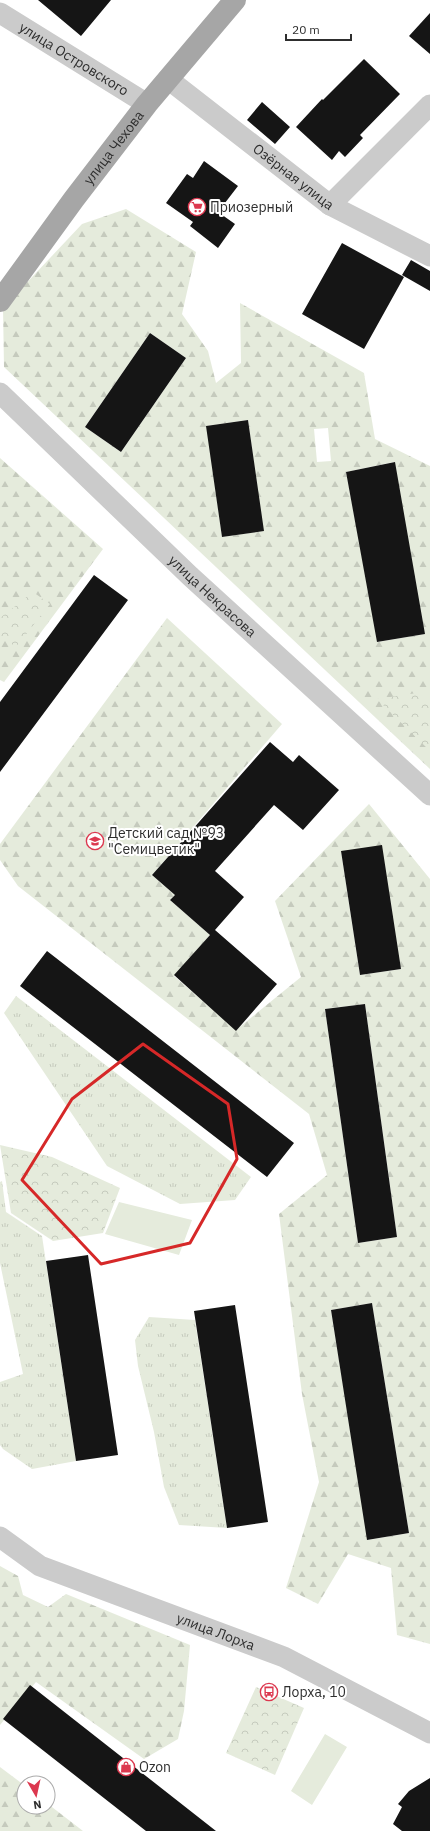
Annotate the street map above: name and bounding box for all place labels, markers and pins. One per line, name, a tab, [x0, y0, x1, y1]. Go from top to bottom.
supermarket icon: Приозерный	[187, 197, 207, 217]
place label: Приозерный	[210, 198, 293, 216]
place label: Детский сад №93 "Семицветик"	[108, 824, 224, 858]
school or university icon: Детский сад №93 "Семицветик"	[85, 831, 105, 851]
bus stop icon: Лорха, 10	[259, 1682, 279, 1702]
place label: Лорха, 10	[282, 1683, 346, 1701]
shop icon: Ozon	[116, 1757, 136, 1777]
place label: Ozon	[139, 1758, 171, 1776]

